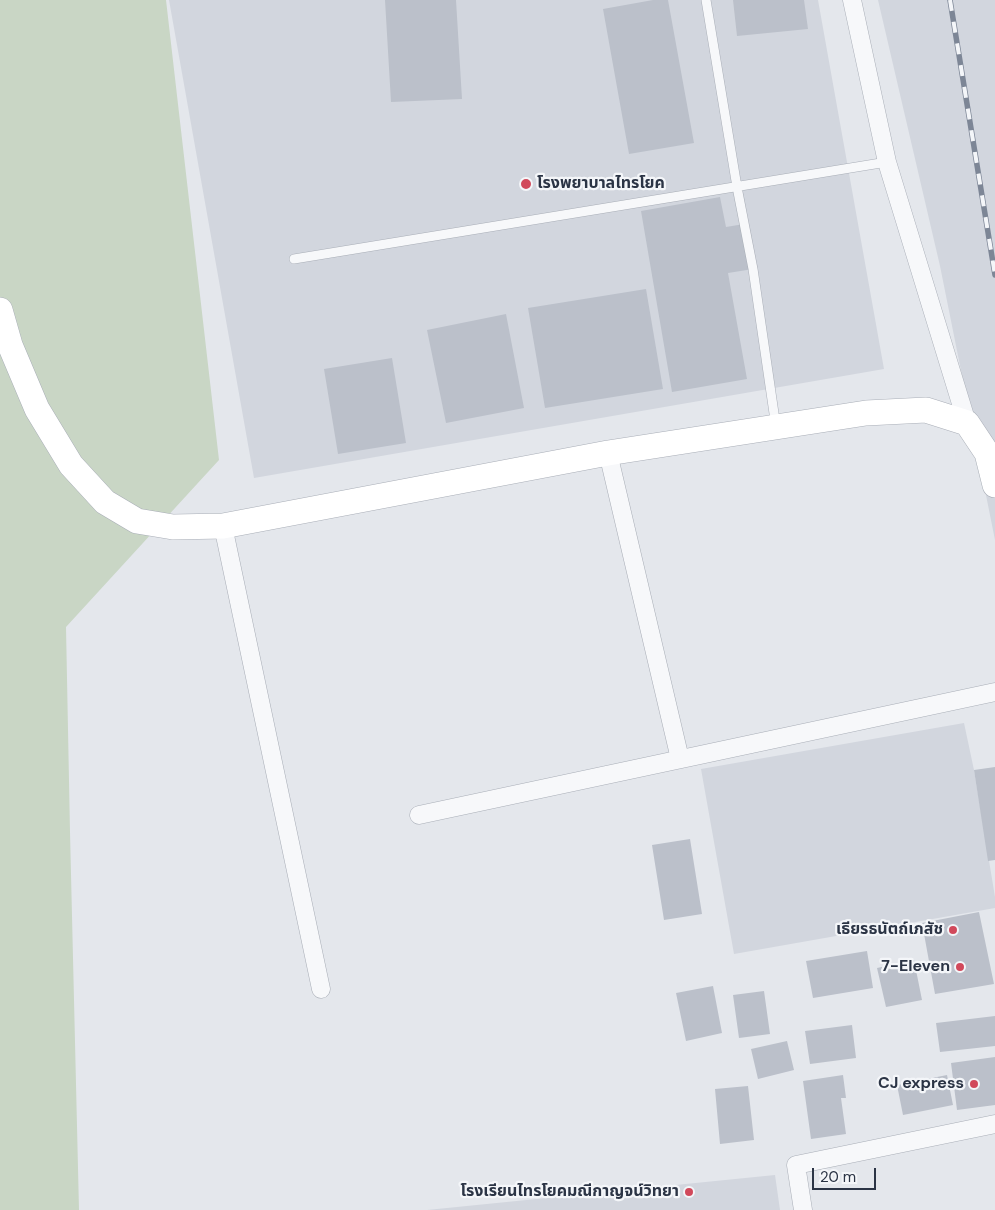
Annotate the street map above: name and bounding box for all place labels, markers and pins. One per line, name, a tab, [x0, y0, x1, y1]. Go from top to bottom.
place label: โรงพยาบาลไทรโยค	[537, 174, 665, 194]
marker: โรงพยาบาลไทรโยค	[519, 177, 533, 191]
place label: เธียรธนัตถ์เภสัช	[836, 920, 943, 940]
marker: เธียรธนัตถ์เภสัช	[947, 924, 959, 936]
place label: 7-Eleven	[881, 957, 950, 977]
marker: 7-Eleven	[954, 961, 966, 973]
place label: CJ express	[878, 1074, 964, 1094]
marker: CJ express	[968, 1078, 980, 1090]
place label: โรงเรียนไทรโยคมณีกาญจน์วิทยา	[460, 1182, 679, 1202]
marker: โรงเรียนไทรโยคมณีกาญจน์วิทยา	[683, 1186, 695, 1198]

